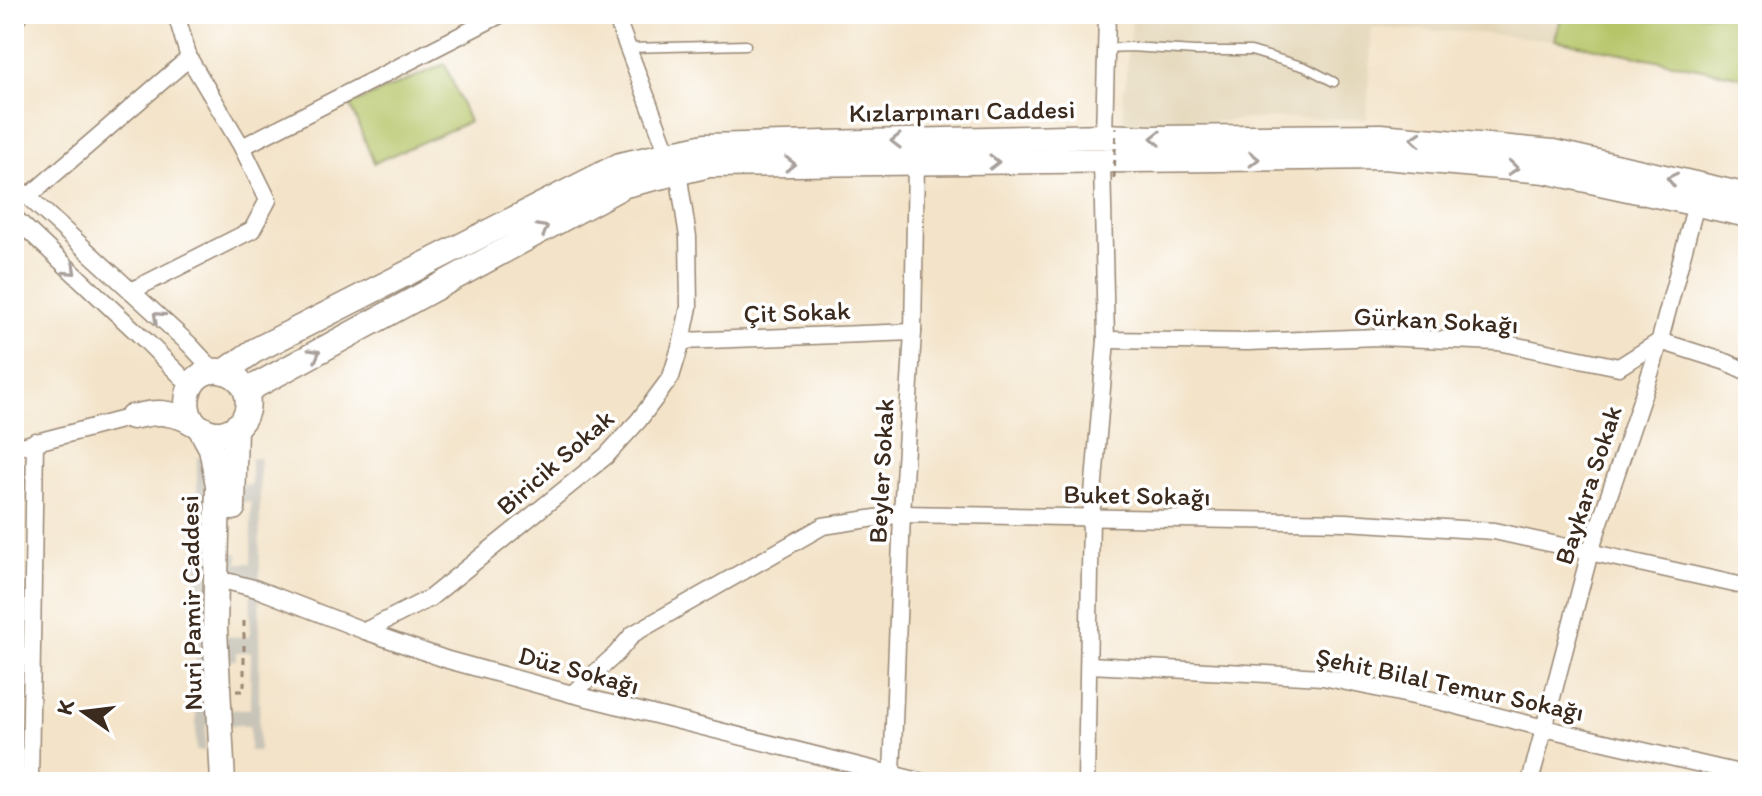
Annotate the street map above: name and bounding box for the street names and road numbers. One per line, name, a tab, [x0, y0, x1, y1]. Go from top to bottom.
street label: Kızlarpınarı Caddesi	[849, 93, 1075, 129]
street label: Çit Sokak	[743, 294, 852, 330]
street label: Gürkan Sokağı	[1353, 300, 1519, 340]
street label: Beyler Sokak	[861, 398, 901, 544]
street label: Baykara Sokak	[1547, 401, 1629, 569]
street label: Biricik Sokak	[490, 402, 620, 522]
street label: Buket Sokağı	[1063, 478, 1211, 512]
street label: Nuri Pamir Caddesi	[173, 495, 209, 711]
street label: Düz Sokağı	[515, 639, 643, 701]
street label: Şehit Bilal Temur Sokağı	[1313, 640, 1587, 728]

